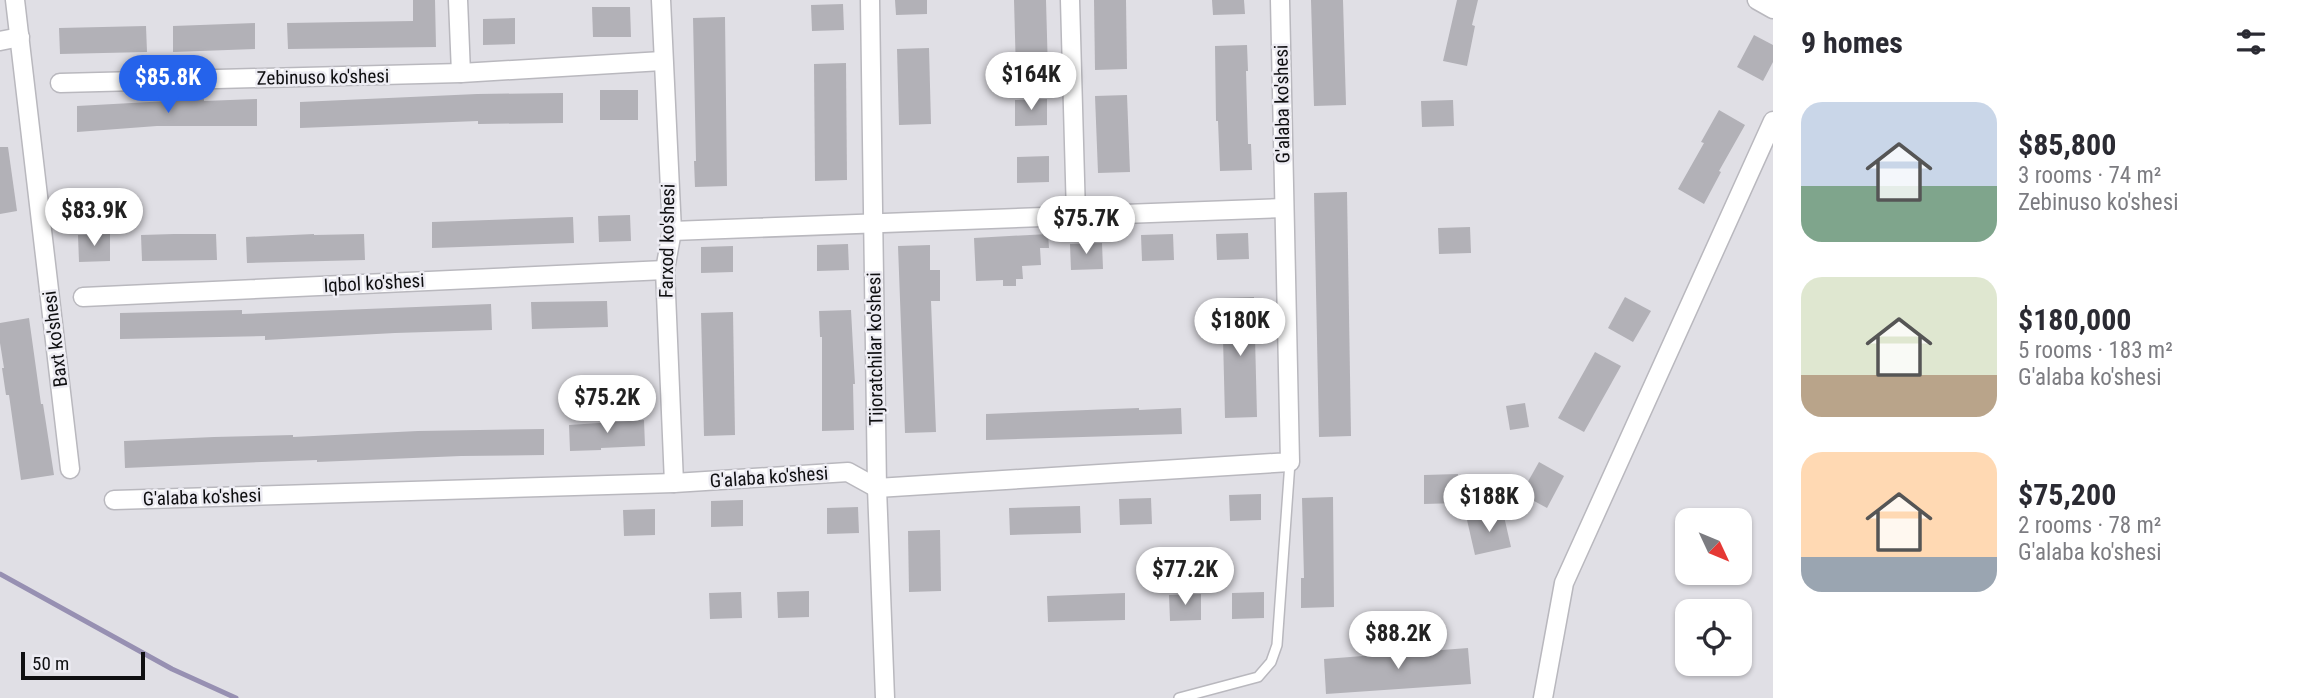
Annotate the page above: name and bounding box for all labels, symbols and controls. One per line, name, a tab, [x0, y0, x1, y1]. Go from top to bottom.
icon: filters	[2232, 23, 2270, 61]
text: 9 homes	[1801, 25, 1903, 60]
street label: G'alaba ko'shesi	[1269, 44, 1295, 164]
pin: $164K	[982, 52, 1080, 112]
pin: $85.8K	[111, 55, 225, 115]
text: $164K	[1001, 61, 1061, 88]
text: $85.8K	[135, 64, 201, 91]
street label: Zebinuso ko'shesi	[257, 64, 389, 90]
text: $85,800	[2018, 127, 2116, 162]
icon: home	[1857, 130, 1941, 214]
text: 3 rooms · 74 m²	[2018, 162, 2161, 189]
street label: Farxod ko'shesi	[655, 184, 679, 298]
pin: $83.9K	[37, 188, 151, 248]
text: Zebinuso ko'shesi	[2018, 189, 2178, 216]
pin: $75.7K	[1029, 196, 1143, 256]
text: $83.9K	[61, 197, 127, 224]
text: $75.7K	[1053, 205, 1119, 232]
street label: Iqbol ko'shesi	[323, 269, 425, 297]
street label: Tijoratchilar ko'shesi	[862, 272, 888, 426]
street label: Baxt ko'shesi	[38, 289, 72, 389]
pin: $180K	[1191, 298, 1289, 358]
text: $180,000	[2018, 302, 2131, 337]
icon: home	[1857, 305, 1941, 389]
text: $180K	[1210, 307, 1270, 334]
text: 5 rooms · 183 m²	[2018, 337, 2173, 364]
text: G'alaba ko'shesi	[2018, 364, 2162, 391]
pin: $75.2K	[550, 376, 664, 435]
text: $75.2K	[574, 384, 640, 411]
street label: G'alaba ko'shesi	[709, 461, 829, 493]
pin: $188K	[1440, 475, 1538, 534]
text: $75,200	[2018, 477, 2116, 512]
icon: home	[1857, 480, 1941, 564]
street label: G'alaba ko'shesi	[142, 483, 262, 511]
text: $188K	[1459, 483, 1519, 510]
north arrow	[1675, 508, 1752, 584]
map controls	[1675, 508, 1752, 676]
text: 2 rooms · 78 m²	[2018, 512, 2161, 539]
text: G'alaba ko'shesi	[2018, 539, 2162, 566]
pin: $77.2K	[1128, 548, 1242, 607]
text: $77.2K	[1152, 556, 1218, 583]
button: locate	[1675, 599, 1752, 676]
pin: $88.2K	[1341, 612, 1455, 671]
text: $88.2K	[1365, 620, 1431, 647]
scale bar	[21, 649, 145, 681]
text: 50 m	[32, 652, 69, 675]

